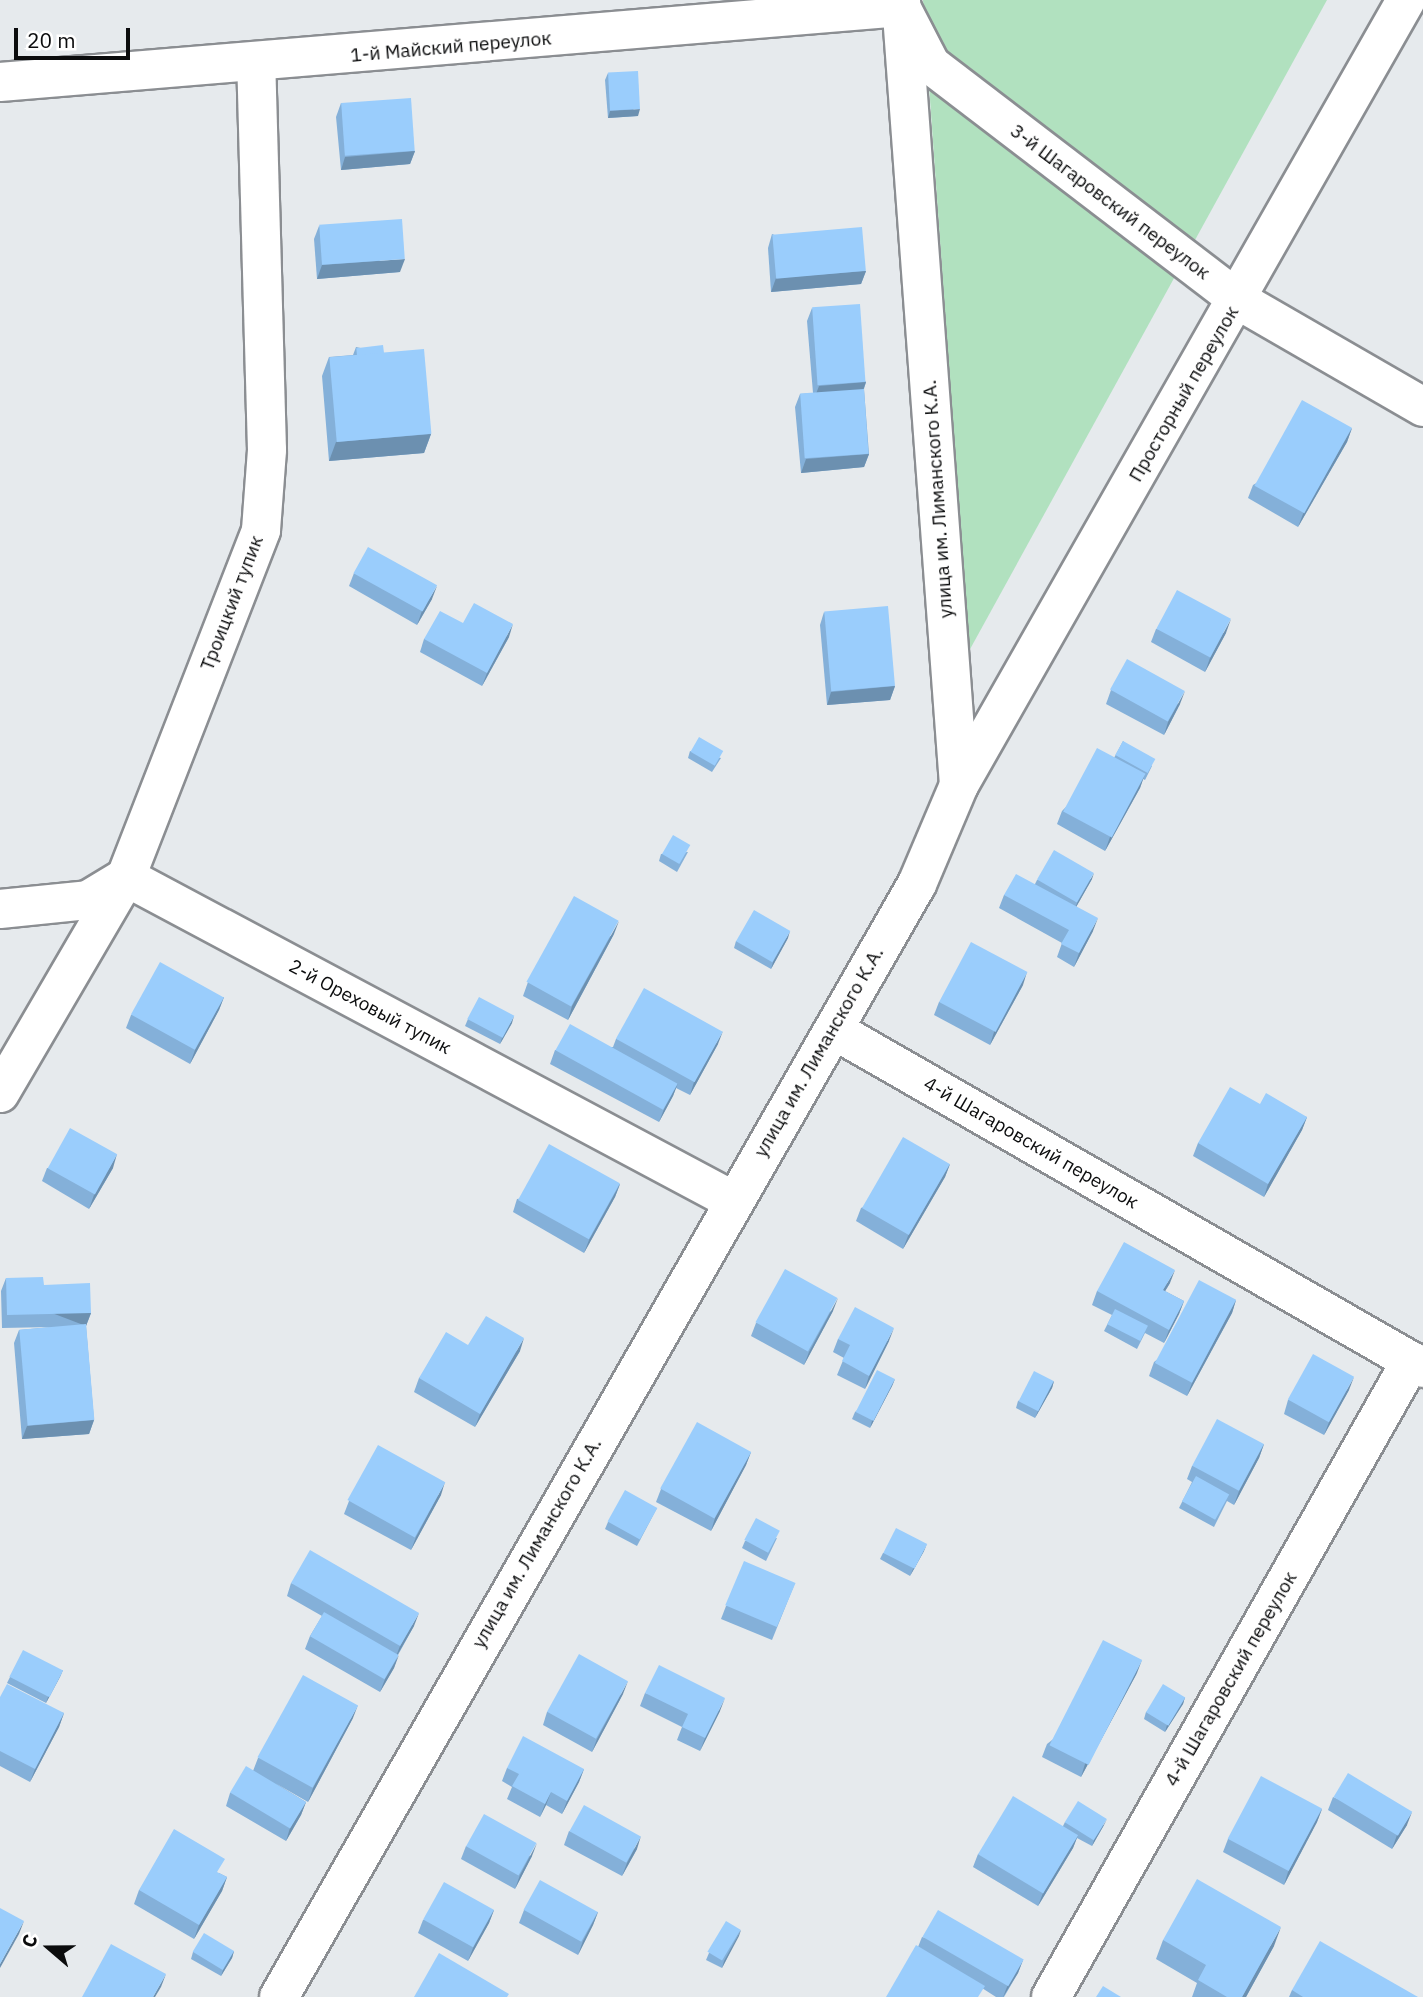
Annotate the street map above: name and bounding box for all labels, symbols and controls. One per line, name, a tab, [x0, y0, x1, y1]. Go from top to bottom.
scale bar	[18, 14, 133, 58]
text: 20 m	[27, 26, 76, 54]
street label: 1-й Майский переулок	[349, 27, 553, 67]
street label: 3-й Шагаровский переулок	[1006, 120, 1214, 284]
street label: Просторный переулок	[1124, 302, 1244, 486]
street label: улица им. Лиманского К.А.	[918, 379, 958, 619]
street label: Троицкий тупик	[196, 532, 268, 674]
street label: улица им. Лиманского К.А.	[749, 943, 889, 1161]
street label: 2-й Ореховый тупик	[285, 955, 455, 1059]
street label: 4-й Шагаровский переулок	[920, 1072, 1142, 1214]
street label: улица им. Лиманского К.А.	[467, 1434, 607, 1652]
street label: 4-й Шагаровский переулок	[1160, 1568, 1302, 1790]
north arrow	[14, 1913, 84, 1983]
text: С	[16, 1931, 43, 1951]

